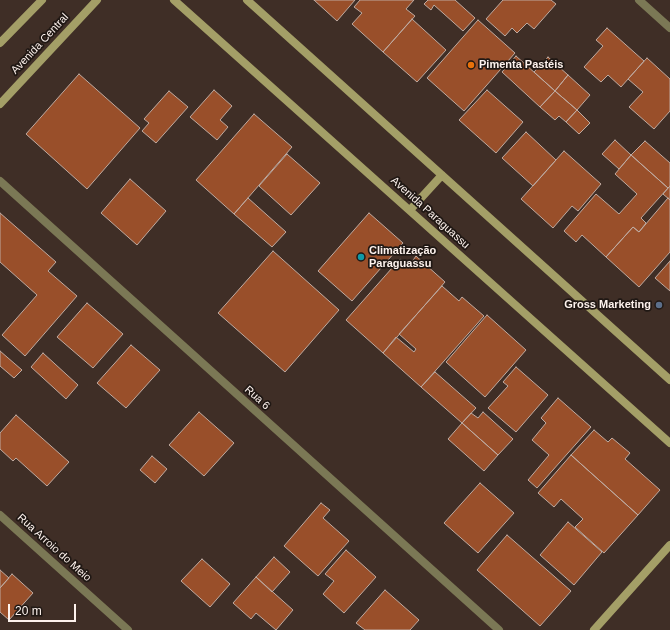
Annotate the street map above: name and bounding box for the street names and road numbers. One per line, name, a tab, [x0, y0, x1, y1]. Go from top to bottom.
street label: Avenida Central	[9, 11, 71, 77]
street label: Avenida Paraguassu	[388, 174, 472, 252]
street label: Rua 6	[242, 383, 272, 413]
street label: Rua Arroio do Meio	[14, 511, 94, 585]

